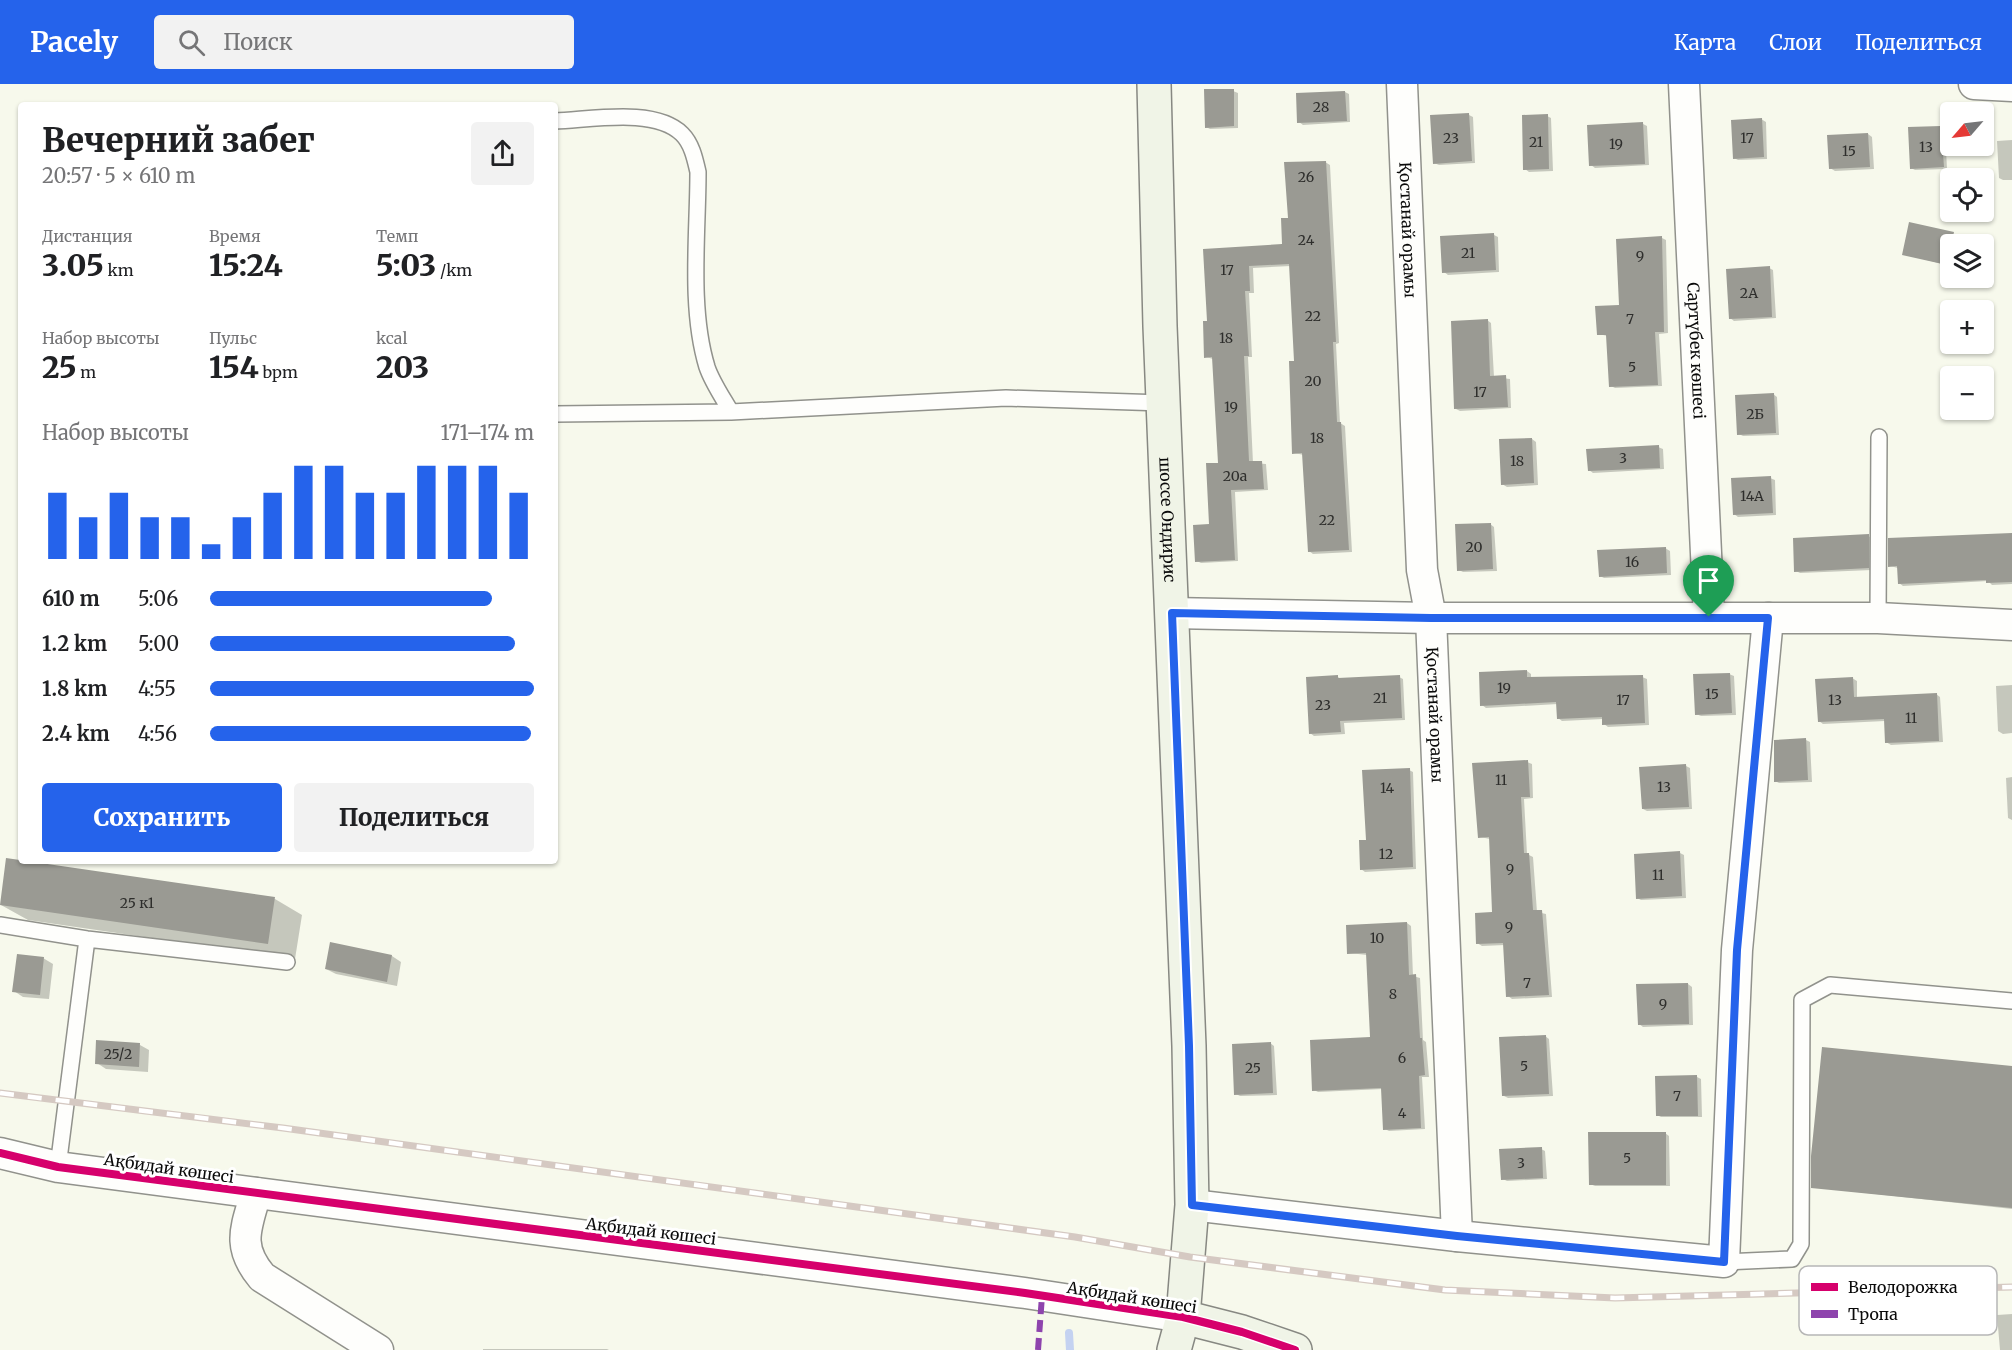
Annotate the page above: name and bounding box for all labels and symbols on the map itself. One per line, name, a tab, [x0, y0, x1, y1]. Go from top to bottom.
house number: 28	[1313, 98, 1329, 116]
north arrow	[1940, 102, 1994, 156]
house number: 23	[1443, 129, 1459, 147]
house number: 17	[1740, 129, 1754, 147]
house number: 21	[1529, 133, 1543, 151]
house number: 19	[1609, 135, 1623, 153]
house number: 13	[1919, 138, 1933, 156]
house number: 15	[1842, 142, 1856, 160]
street label: Қостанай орамы	[1395, 161, 1421, 299]
house number: 26	[1298, 168, 1314, 186]
house number: 24	[1298, 231, 1315, 249]
house number: 21	[1461, 244, 1475, 262]
house number: 9	[1636, 247, 1644, 265]
house number: 17	[1220, 261, 1234, 279]
street label: Сартүбек көшесі	[1683, 282, 1710, 420]
house number: 2А	[1740, 284, 1758, 302]
house number: 22	[1305, 307, 1321, 325]
house number: 7	[1626, 310, 1634, 328]
house number: 18	[1219, 329, 1233, 347]
house number: 5	[1628, 358, 1636, 376]
house number: 20	[1304, 372, 1322, 390]
house number: 17	[1473, 383, 1487, 401]
house number: 19	[1224, 398, 1238, 416]
house number: 2Б	[1746, 405, 1764, 423]
house number: 18	[1310, 429, 1324, 447]
house number: 3	[1619, 449, 1627, 467]
house number: 18	[1510, 452, 1524, 470]
street label: шоссе Ондирис	[1155, 457, 1180, 583]
house number: 20а	[1223, 467, 1248, 485]
house number: 14А	[1740, 487, 1764, 505]
house number: 22	[1319, 511, 1335, 529]
house number: 20	[1465, 538, 1483, 556]
house number: 16	[1625, 553, 1639, 571]
pin	[1683, 555, 1734, 617]
street label: Қостанай орамы	[1422, 646, 1448, 783]
house number: 19	[1497, 679, 1511, 697]
house number: 15	[1705, 685, 1719, 703]
house number: 21	[1373, 689, 1387, 707]
house number: 17	[1616, 691, 1630, 709]
house number: 13	[1828, 691, 1842, 709]
house number: 23	[1315, 696, 1331, 714]
house number: 11	[1905, 709, 1917, 727]
house number: 11	[1495, 771, 1507, 789]
house number: 13	[1657, 778, 1671, 796]
house number: 14	[1380, 779, 1394, 797]
house number: 12	[1379, 845, 1393, 863]
house number: 9	[1506, 860, 1514, 878]
house number: 11	[1652, 866, 1664, 884]
house number: 25 к1	[120, 894, 154, 912]
house number: 9	[1505, 918, 1513, 936]
house number: 10	[1370, 929, 1384, 947]
house number: 7	[1523, 974, 1531, 992]
house number: 8	[1389, 985, 1397, 1003]
house number: 9	[1659, 995, 1667, 1013]
house number: 25/2	[104, 1045, 132, 1063]
house number: 6	[1398, 1049, 1406, 1067]
house number: 5	[1520, 1057, 1528, 1075]
house number: 25	[1245, 1059, 1261, 1077]
house number: 7	[1673, 1087, 1681, 1105]
house number: 4	[1398, 1104, 1407, 1122]
street label: Ақбидай көшесі	[102, 1149, 235, 1187]
house number: 5	[1623, 1149, 1631, 1167]
house number: 3	[1517, 1154, 1525, 1172]
street label: Ақбидай көшесі	[584, 1213, 717, 1249]
legend	[1799, 1266, 1997, 1335]
street label: Ақбидай көшесі	[1065, 1277, 1198, 1317]
text: Велодорожка	[1848, 1277, 1958, 1297]
text: Тропа	[1848, 1304, 1898, 1324]

